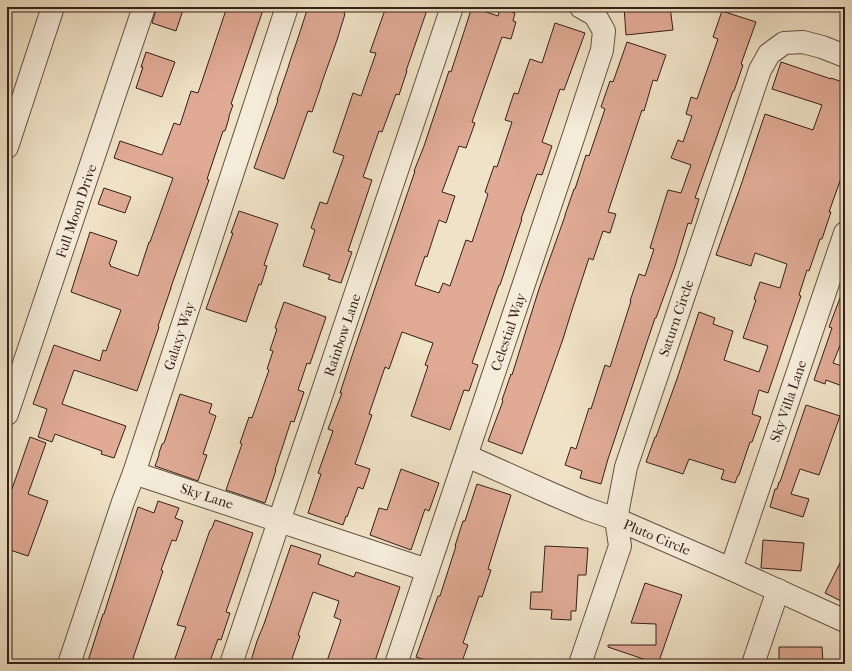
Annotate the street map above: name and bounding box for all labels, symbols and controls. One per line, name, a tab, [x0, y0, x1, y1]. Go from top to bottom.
street label: Full Moon Drive	[52, 162, 101, 260]
street label: Saturn Circle	[655, 278, 698, 359]
street label: Rainbow Lane	[320, 291, 365, 379]
street label: Celestial Way	[487, 291, 530, 373]
street label: Galaxy Way	[160, 299, 199, 373]
street label: Sky Villa Lane	[767, 358, 810, 444]
street label: Sky Lane	[178, 480, 236, 513]
street label: Pluto Circle	[621, 516, 693, 559]

